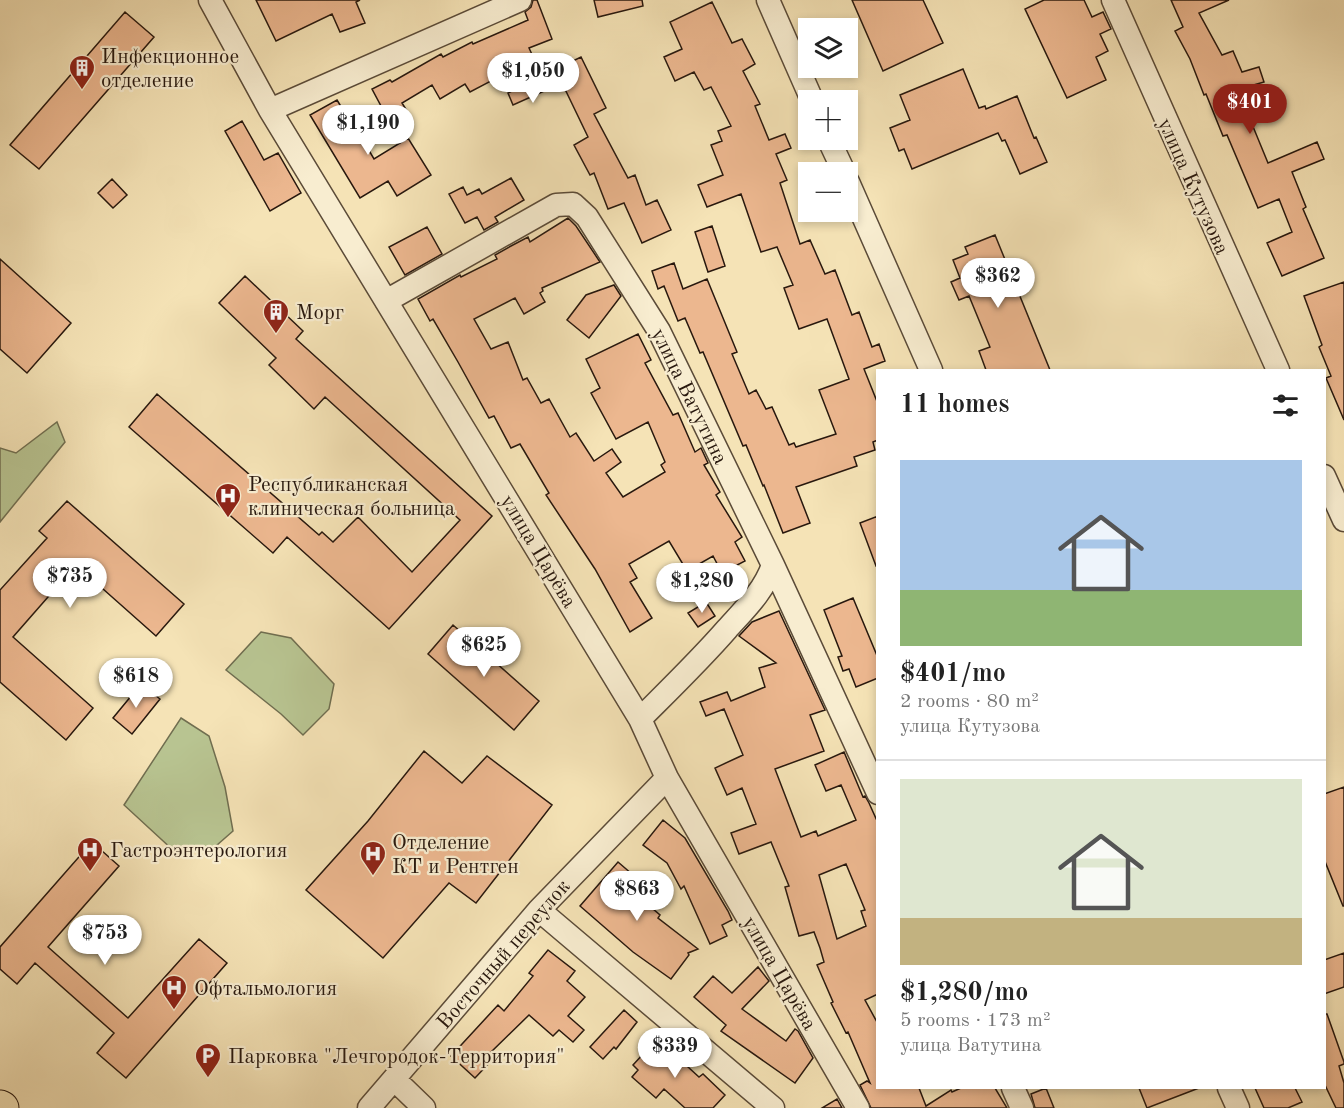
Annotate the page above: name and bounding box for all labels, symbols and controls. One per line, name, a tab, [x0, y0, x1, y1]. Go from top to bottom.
map controls	[798, 18, 858, 222]
button: layers	[798, 18, 858, 78]
place label: Инфекционное отделение	[101, 47, 239, 92]
building icon: Инфекционное отделение	[67, 53, 97, 91]
pin: $1,050	[484, 53, 582, 104]
text: $1,050	[501, 62, 565, 82]
pin: $401	[1214, 84, 1286, 135]
button: +	[798, 90, 858, 150]
text: $401	[1227, 93, 1273, 113]
pin: $1,190	[319, 105, 417, 156]
text: $1,190	[336, 114, 400, 134]
street label: улица Кутузова	[1153, 115, 1232, 258]
button: −	[798, 162, 858, 222]
pin: $362	[962, 258, 1034, 309]
text: $362	[975, 267, 1021, 287]
building icon: Морг	[261, 297, 291, 335]
place label: Морг	[296, 303, 344, 324]
street label: улица Ватутина	[647, 325, 731, 468]
icon: filters	[1269, 389, 1302, 422]
text: 11 homes	[900, 392, 1009, 418]
place label: Республиканская клиническая больница	[248, 475, 455, 520]
hospital icon: Республиканская клиническая больница	[213, 481, 243, 519]
street label: улица Царёва	[496, 492, 580, 612]
icon: home	[1047, 499, 1155, 607]
pin: $735	[34, 558, 106, 609]
pin: $1,280	[653, 563, 751, 614]
text: $735	[47, 567, 93, 587]
text: $1,280	[670, 572, 734, 592]
pin: $625	[448, 627, 520, 678]
text: $625	[461, 636, 507, 656]
pin: $618	[100, 658, 172, 709]
text: $401/mo	[900, 661, 1006, 687]
text: $618	[113, 667, 159, 687]
text: 2 rooms · 80 m²	[900, 692, 1039, 712]
text: улица Кутузова	[900, 717, 1040, 737]
icon: home	[1047, 818, 1155, 926]
place label: Отделение КТ и Рентген	[392, 833, 519, 878]
hospital icon: Гастроэнтерология	[75, 835, 105, 873]
hospital icon: Отделение КТ и Рентген	[358, 839, 388, 877]
place label: Гастроэнтерология	[110, 841, 287, 862]
pin: $863	[601, 871, 673, 922]
street label: Восточный переулок	[434, 876, 575, 1034]
text: $863	[614, 880, 660, 900]
street label: улица Царёва	[738, 913, 820, 1034]
pin: $753	[69, 915, 141, 966]
text: $753	[82, 924, 128, 944]
hospital icon: Офтальмология	[159, 973, 189, 1011]
place label: Офтальмология	[194, 979, 337, 1000]
text: $1,280/mo	[900, 980, 1028, 1006]
text: 5 rooms · 173 m²	[900, 1011, 1050, 1031]
pin: $339	[639, 1028, 711, 1079]
text: улица Ватутина	[900, 1036, 1042, 1056]
text: $339	[652, 1037, 698, 1057]
parking icon: Парковка "Лечгородок-Территория"	[193, 1041, 223, 1079]
place label: Парковка "Лечгородок-Территория"	[228, 1047, 565, 1068]

